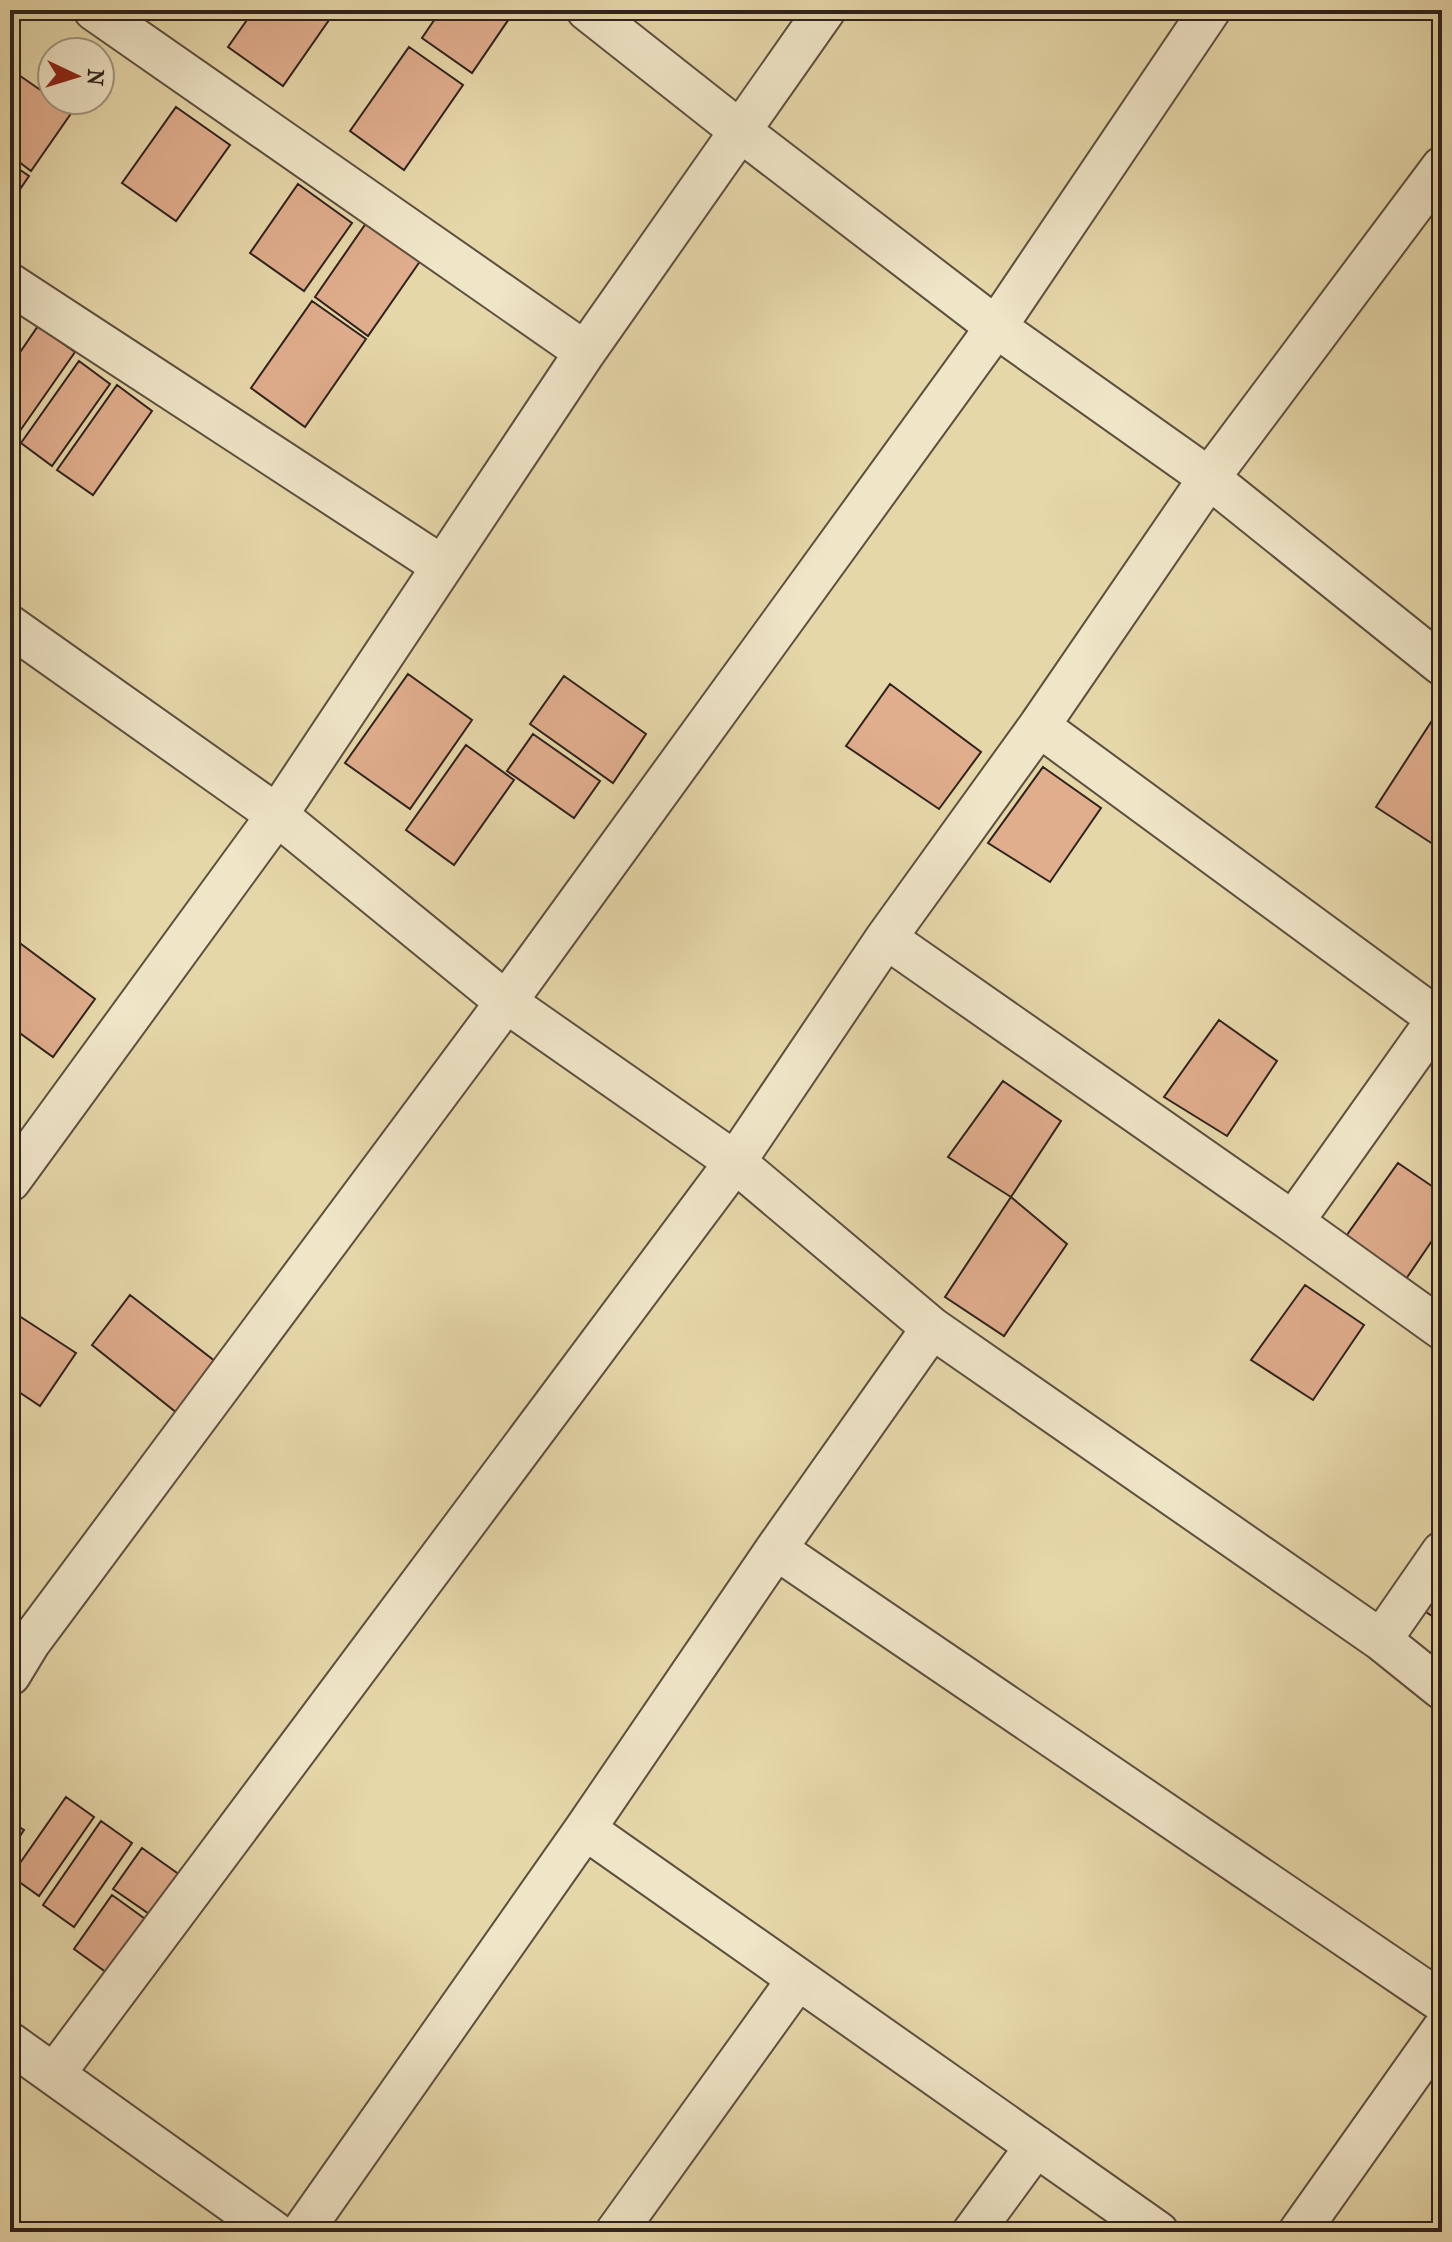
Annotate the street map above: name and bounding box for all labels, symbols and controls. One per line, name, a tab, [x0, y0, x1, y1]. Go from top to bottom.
north arrow	[36, 36, 116, 116]
text: N	[81, 68, 109, 87]

